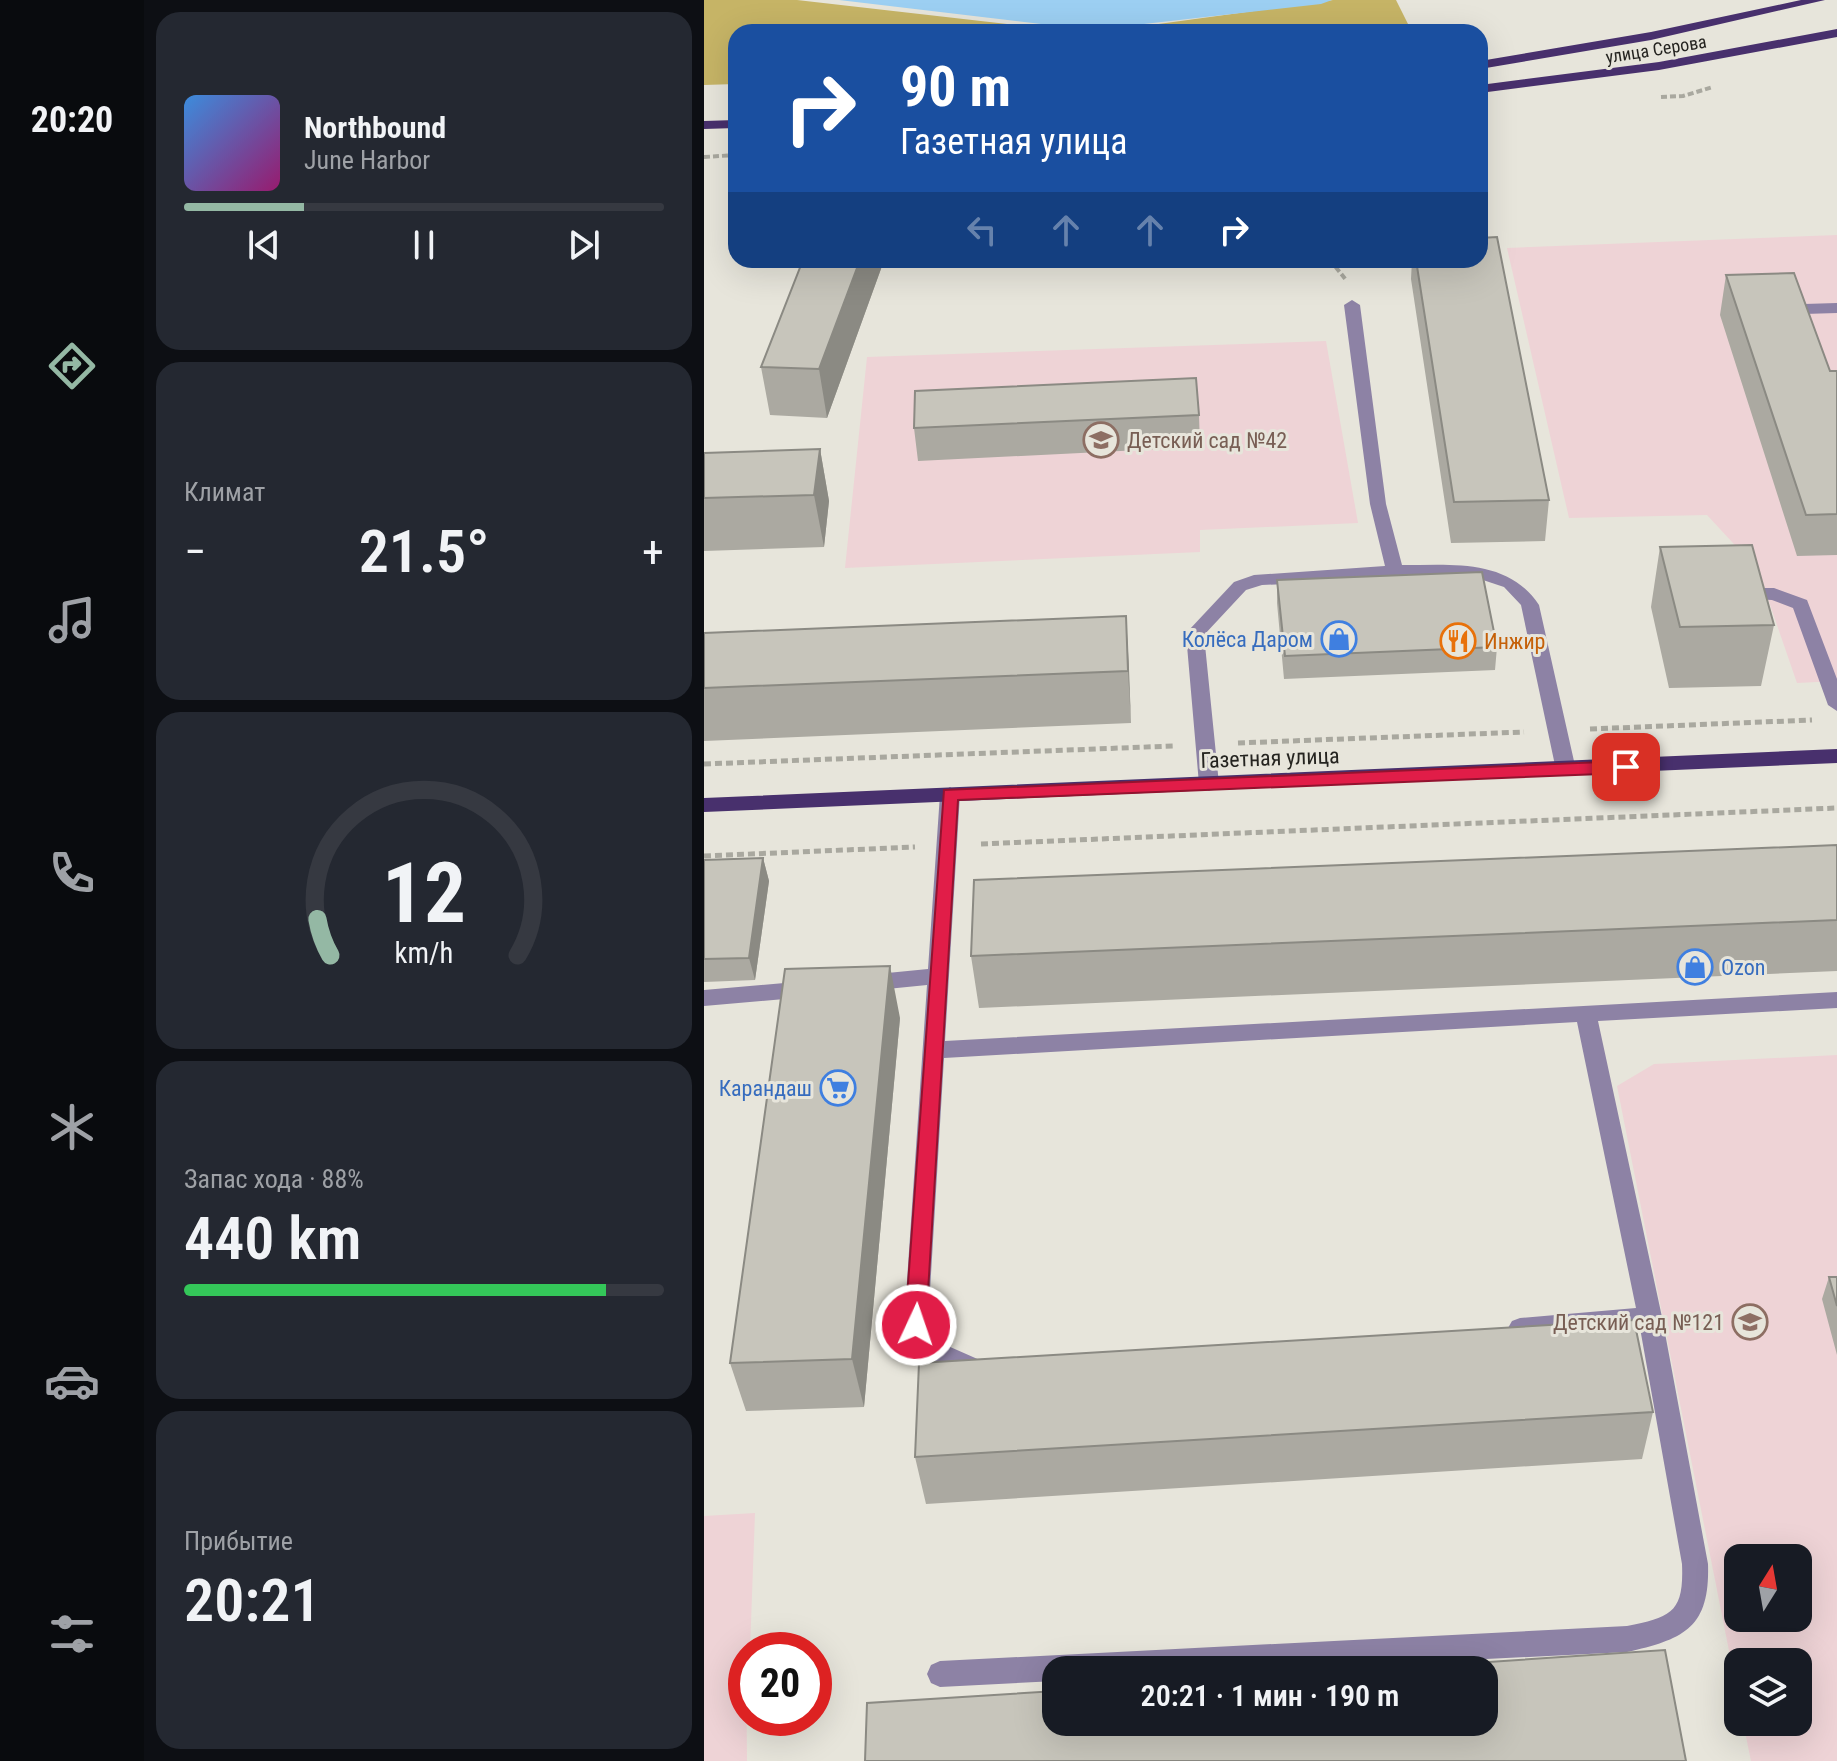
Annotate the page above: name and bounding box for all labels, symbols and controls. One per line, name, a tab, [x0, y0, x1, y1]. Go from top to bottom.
street label: улица Серова	[1604, 31, 1708, 67]
text: 90 m	[900, 54, 1011, 120]
icon: right	[768, 56, 872, 160]
text: 20:20	[31, 99, 113, 141]
text: Northbound	[304, 110, 446, 145]
text: Газетная улица	[900, 121, 1127, 163]
text: June Harbor	[304, 145, 430, 175]
icon: left	[960, 208, 1004, 252]
icon: ahead	[1044, 208, 1088, 252]
icon: ahead	[1128, 208, 1172, 252]
icon: right	[1212, 208, 1256, 252]
icon: previous	[242, 223, 286, 267]
icon: pause	[402, 223, 446, 267]
icon: next	[562, 223, 606, 267]
icon: directions	[44, 338, 100, 394]
school or university icon: Детский сад №42	[1082, 421, 1120, 459]
place label: Детский сад №42	[1127, 428, 1287, 453]
text: Климат	[184, 477, 265, 507]
text: 21.5°	[359, 516, 489, 587]
text: −	[184, 526, 206, 578]
text: +	[642, 526, 664, 578]
icon: music	[44, 592, 100, 648]
shop icon: Колёса Даром	[1320, 620, 1358, 658]
restaurant icon: Инжир	[1439, 622, 1477, 660]
place label: Колёса Даром	[1182, 627, 1313, 652]
place label: Инжир	[1484, 629, 1545, 654]
pin	[1592, 733, 1660, 801]
street label: Газетная улица	[1200, 743, 1340, 773]
icon: arrive	[1604, 745, 1648, 789]
icon: phone	[44, 845, 100, 901]
text: 12	[382, 845, 466, 942]
text: km/h	[395, 937, 453, 971]
shop icon: Ozon	[1676, 948, 1714, 986]
place label: Ozon	[1721, 955, 1765, 980]
supermarket icon: Карандаш	[819, 1069, 857, 1107]
place label: Карандаш	[719, 1076, 812, 1101]
icon: climate	[44, 1099, 100, 1155]
text: Запас хода · 88%	[184, 1164, 364, 1194]
text: 440 km	[184, 1203, 361, 1274]
position arrow	[874, 1283, 958, 1367]
school or university icon: Детский сад №121	[1731, 1303, 1769, 1341]
place label: Детский сад №121	[1553, 1310, 1724, 1335]
icon: car	[44, 1353, 100, 1409]
text: Прибытие	[184, 1526, 293, 1556]
north arrow	[1724, 1544, 1812, 1632]
map controls	[1724, 1544, 1812, 1736]
text: 20:21	[184, 1565, 321, 1636]
icon: filters	[44, 1606, 100, 1662]
speed limit sign: 20	[728, 1632, 832, 1736]
button: layers	[1724, 1648, 1812, 1736]
text: 20:21 · 1 мин · 190 m	[1141, 1678, 1399, 1713]

